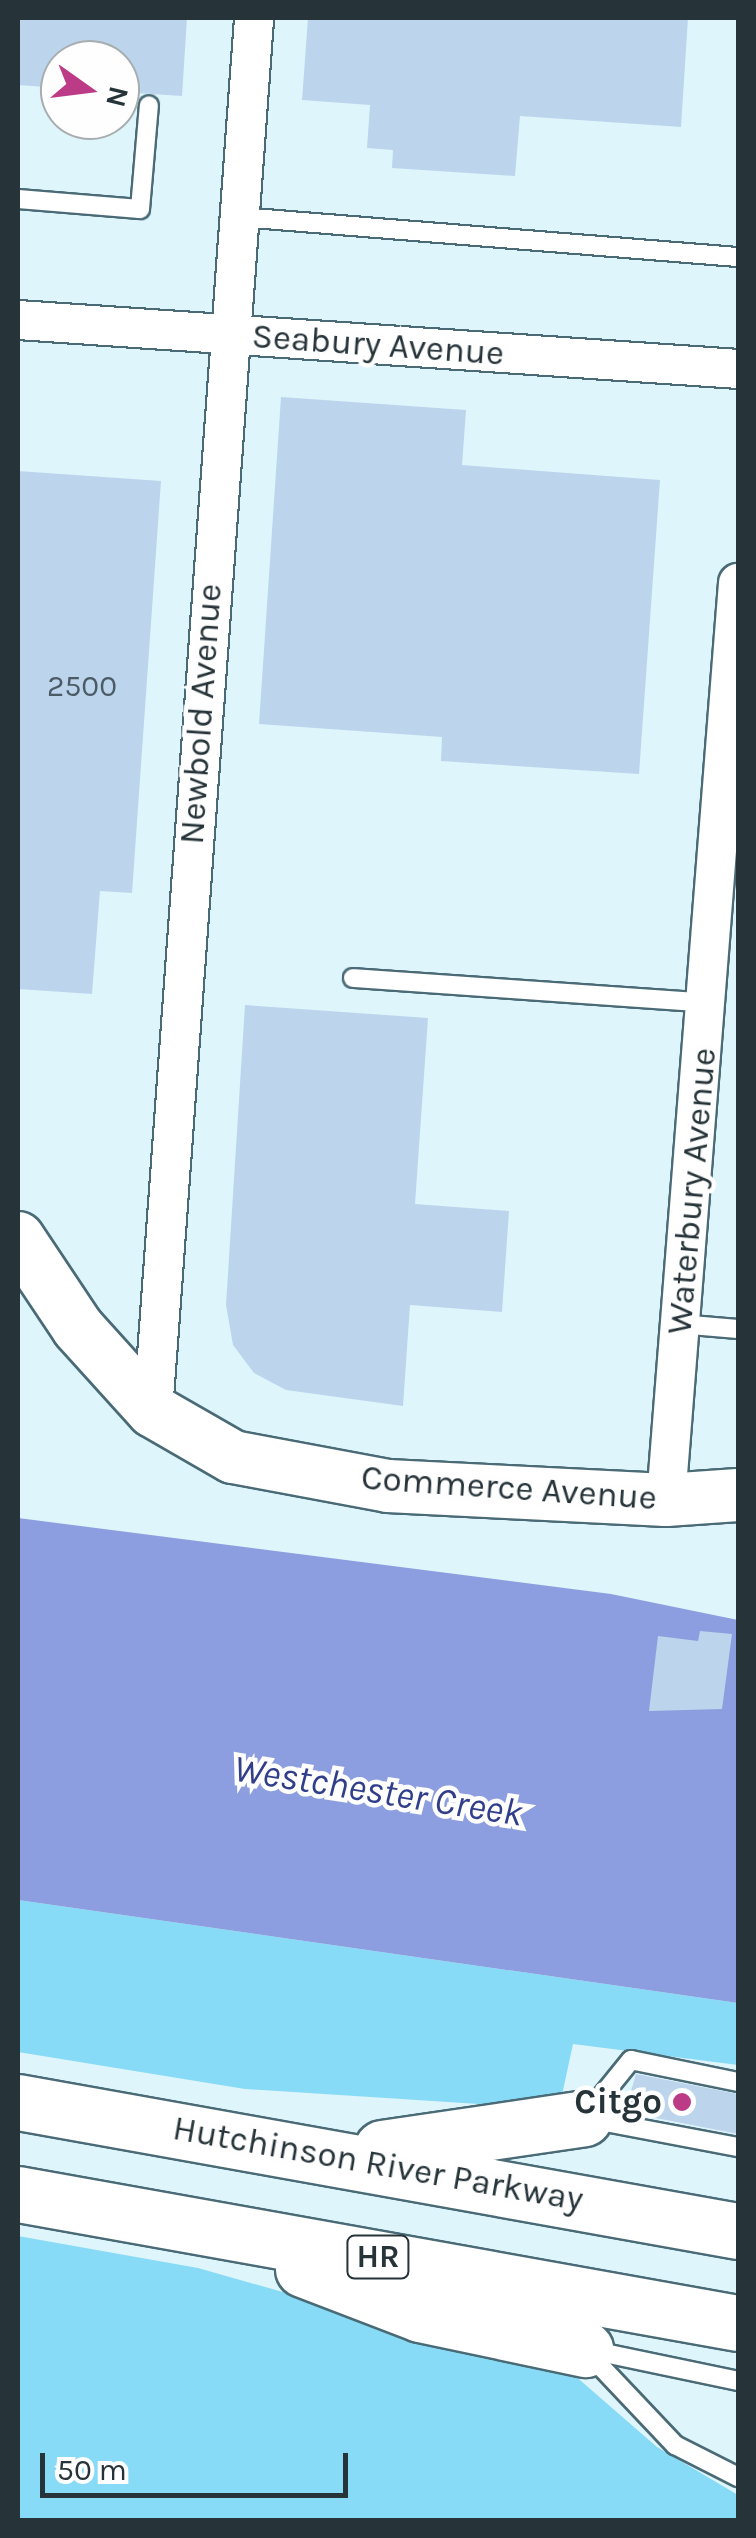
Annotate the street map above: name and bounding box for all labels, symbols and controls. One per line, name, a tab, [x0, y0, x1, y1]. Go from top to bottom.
north arrow	[40, 40, 140, 140]
text: N	[99, 83, 136, 111]
street label: Seabury Avenue	[250, 315, 506, 375]
street label: Newbold Avenue	[171, 582, 231, 846]
house number: 2500	[47, 668, 117, 704]
street label: Waterbury Avenue	[659, 1046, 725, 1336]
street label: Commerce Avenue	[360, 1457, 658, 1519]
water label: Westchester Creek	[230, 1746, 526, 1836]
place label: Citgo	[574, 2081, 662, 2123]
marker: Citgo	[671, 2091, 693, 2113]
street label: Hutchinson River Parkway	[170, 2107, 586, 2221]
road number: HR	[346, 2230, 410, 2284]
scale bar	[45, 2433, 352, 2495]
text: 50 m	[57, 2452, 127, 2488]

